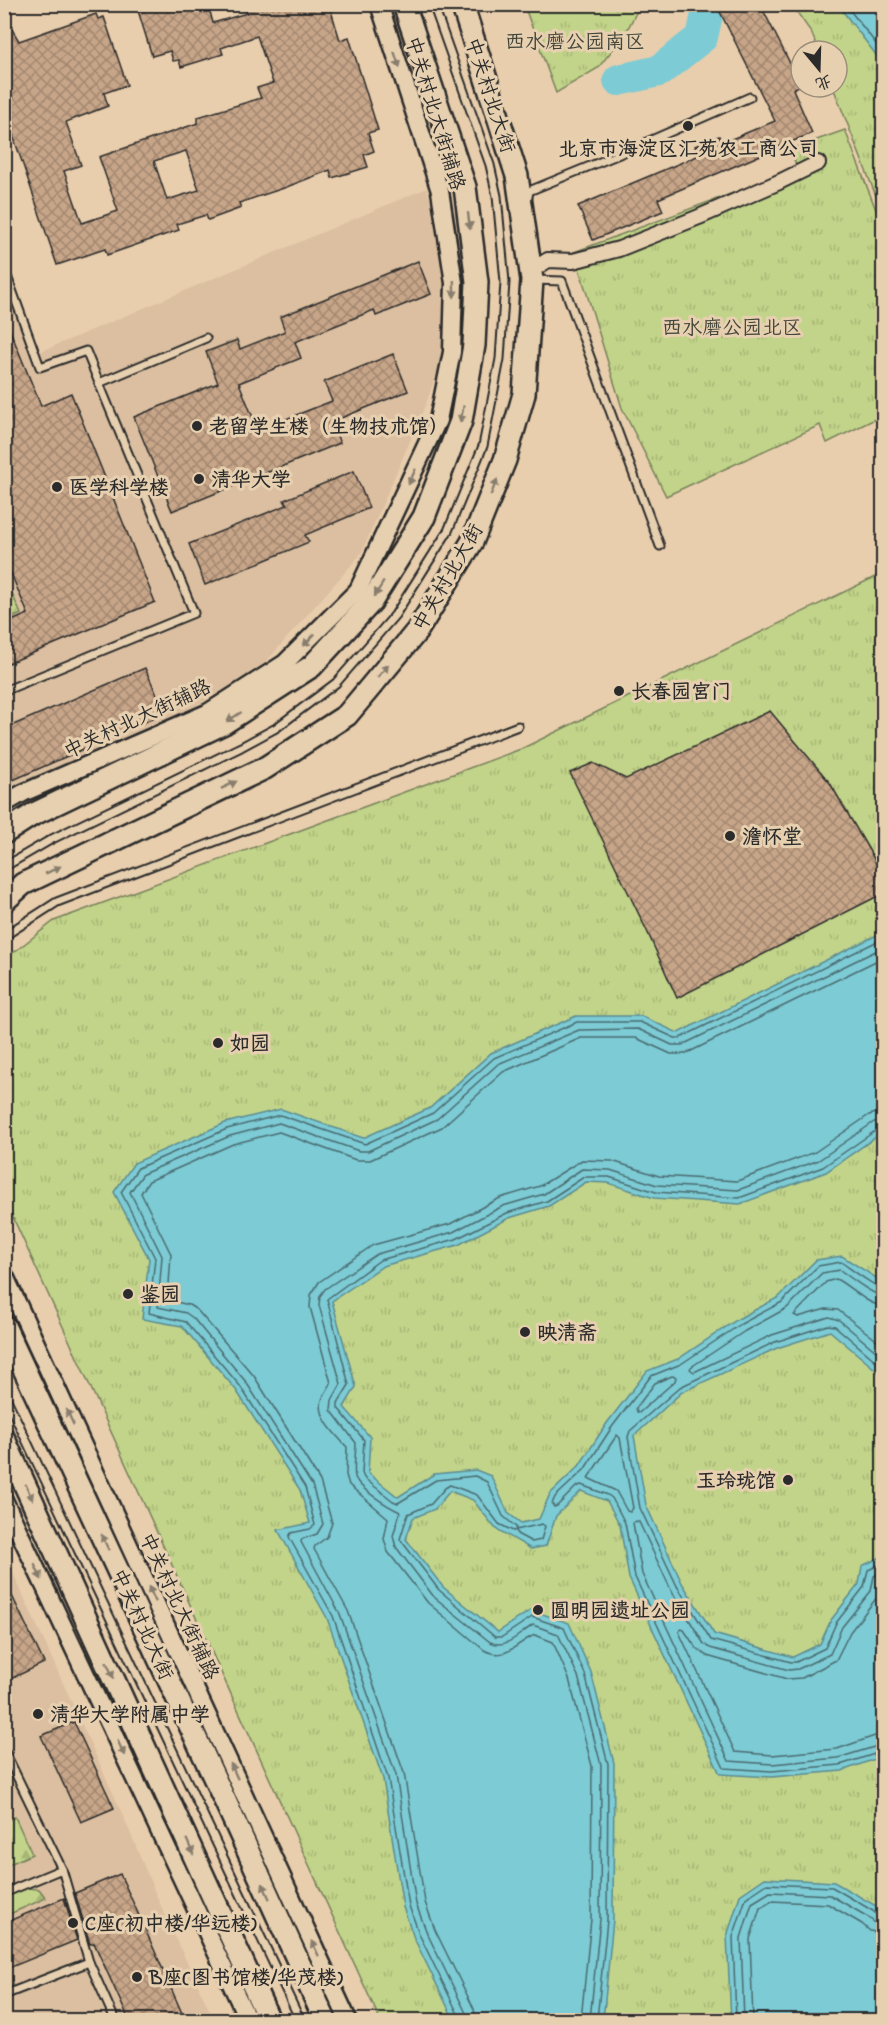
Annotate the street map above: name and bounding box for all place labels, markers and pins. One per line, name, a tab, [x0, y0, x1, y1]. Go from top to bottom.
marker: 北京市海淀区汇苑农工商公司	[681, 119, 695, 133]
place label: 北京市海淀区汇苑农工商公司	[558, 136, 818, 165]
place label: 老留学生楼（生物技术馆）	[209, 414, 449, 443]
marker: 老留学生楼（生物技术馆）	[190, 419, 204, 433]
place label: 清华大学	[211, 467, 291, 496]
marker: 清华大学	[192, 472, 206, 486]
place label: 医学科学楼	[69, 475, 169, 504]
marker: 医学科学楼	[50, 480, 64, 494]
place label: 长春园宫门	[631, 679, 731, 708]
marker: 长春园宫门	[612, 684, 626, 698]
place label: 澹怀堂	[742, 824, 802, 853]
marker: 澹怀堂	[723, 829, 737, 843]
place label: 如园	[230, 1031, 270, 1060]
marker: 如园	[211, 1036, 225, 1050]
place label: 鉴园	[140, 1282, 180, 1311]
marker: 鉴园	[121, 1287, 135, 1301]
place label: 映清斋	[537, 1320, 597, 1349]
marker: 映清斋	[518, 1325, 532, 1339]
place label: 玉玲珑馆	[696, 1468, 776, 1497]
marker: 玉玲珑馆	[781, 1473, 795, 1487]
place label: 圆明园遗址公园	[550, 1598, 690, 1627]
marker: 圆明园遗址公园	[531, 1603, 545, 1617]
place label: 清华大学附属中学	[50, 1702, 210, 1731]
marker: 清华大学附属中学	[31, 1707, 45, 1721]
place label: C座(初中楼/华远楼)	[85, 1911, 257, 1940]
marker: C座(初中楼/华远楼)	[66, 1916, 80, 1930]
place label: B座(图书馆楼/华茂楼)	[148, 1965, 343, 1994]
marker: B座(图书馆楼/华茂楼)	[130, 1970, 144, 1984]

